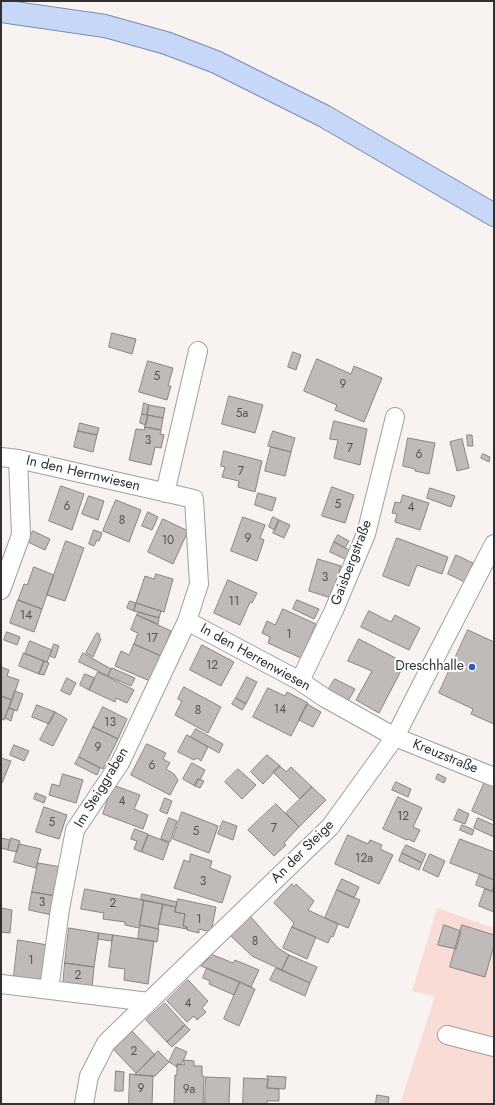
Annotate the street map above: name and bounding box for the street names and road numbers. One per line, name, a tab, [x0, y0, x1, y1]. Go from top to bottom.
street label: In den Herrnwiesen	[24, 453, 142, 495]
street label: Gaisbergstraße	[328, 518, 376, 608]
street label: In den Herrenwiesen	[197, 621, 313, 695]
street label: Kreuzstraße	[410, 736, 480, 778]
street label: Im Steiggraben	[72, 745, 132, 831]
street label: An der Steige	[268, 817, 338, 887]

